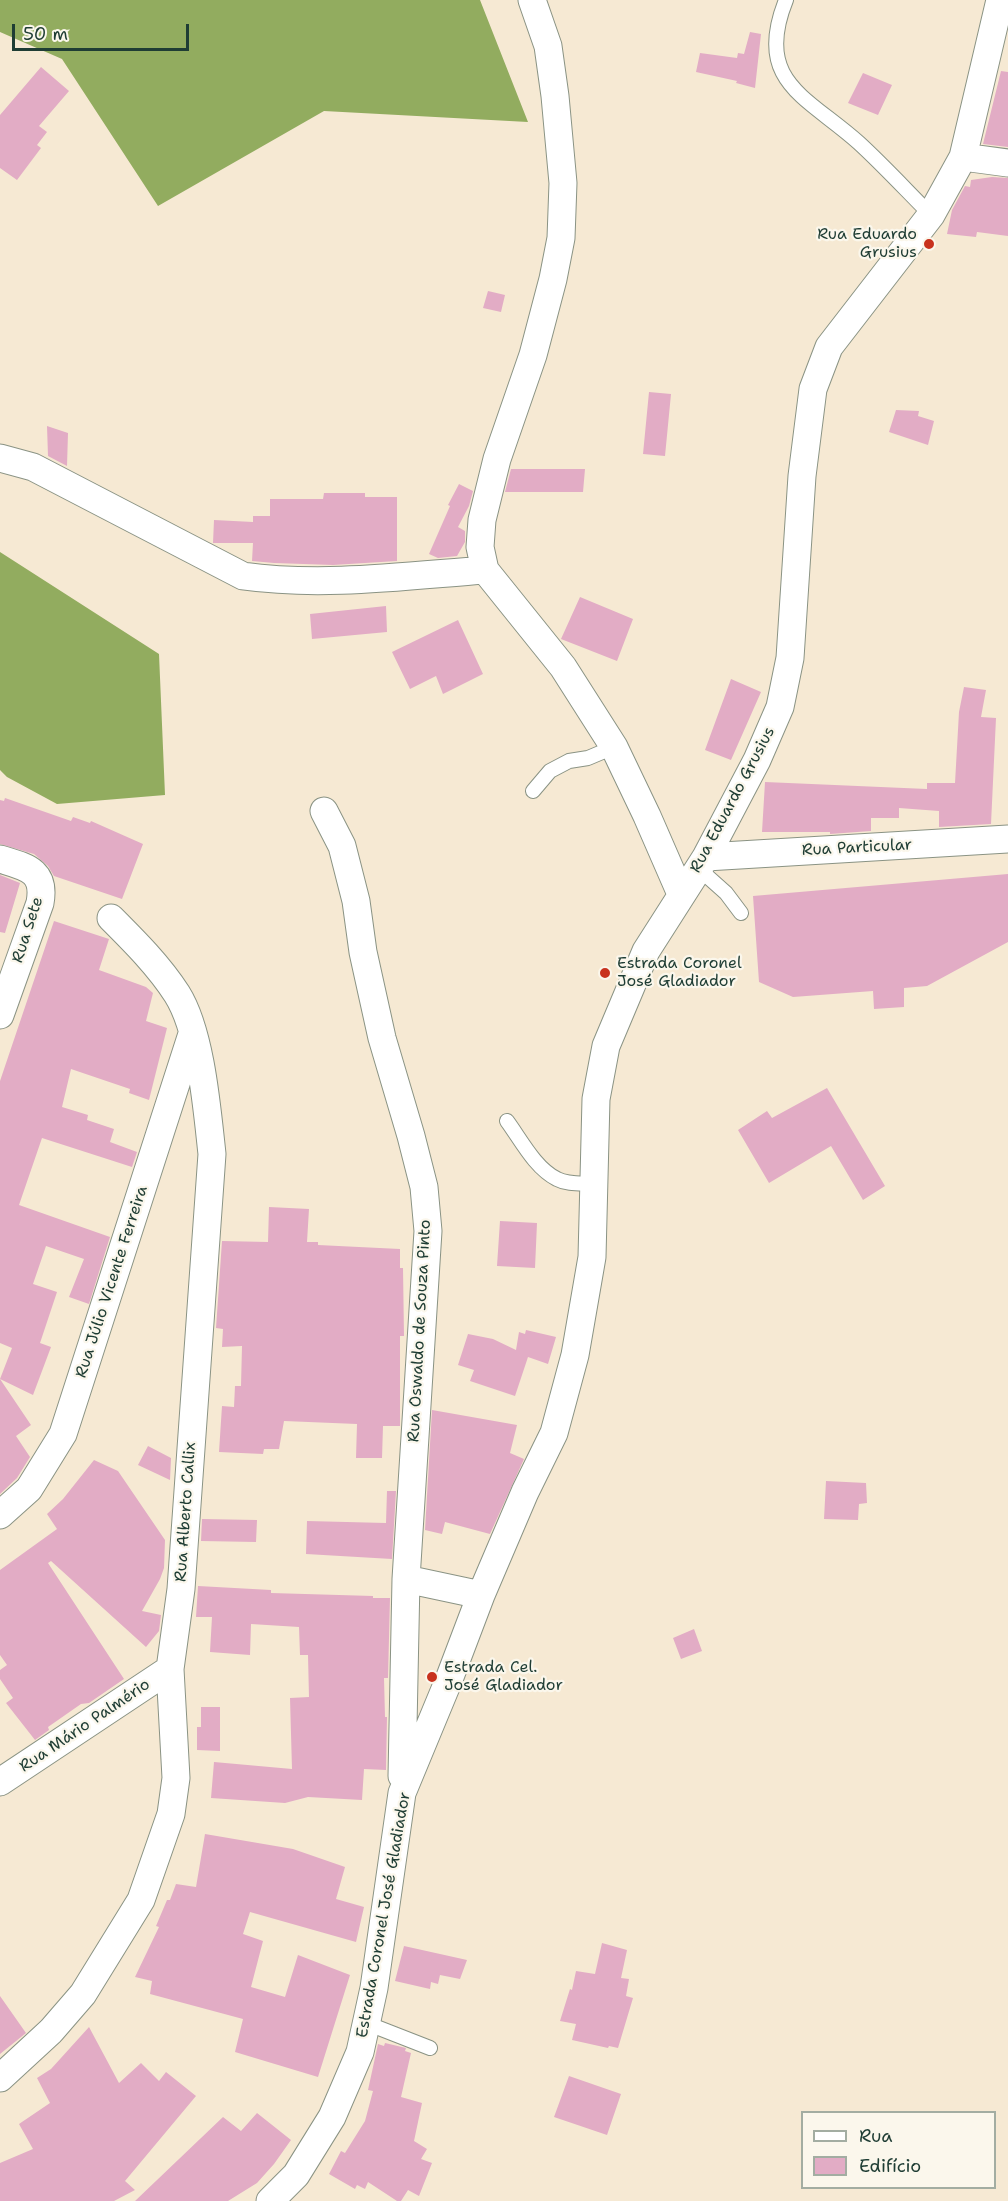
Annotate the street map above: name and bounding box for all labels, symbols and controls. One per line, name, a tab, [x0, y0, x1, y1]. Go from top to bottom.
scale bar	[15, 12, 192, 50]
text: 50 m	[23, 22, 68, 46]
place label: Rua Eduardo Grusius	[817, 225, 917, 263]
marker: Rua Eduardo Grusius	[922, 237, 936, 251]
street label: Rua Eduardo Grusius	[686, 724, 780, 876]
street label: Rua Particular	[801, 836, 913, 860]
street label: Rua Sete	[8, 895, 48, 965]
place label: Estrada Coronel José Gladiador	[617, 954, 742, 992]
marker: Estrada Coronel José Gladiador	[598, 966, 612, 980]
street label: Rua Júlio Vicente Ferreira	[72, 1184, 152, 1380]
street label: Rua Oswaldo de Souza Pinto	[405, 1219, 435, 1443]
street label: Rua Alberto Callix	[172, 1441, 200, 1583]
place label: Estrada Cel. José Gladiador	[444, 1658, 563, 1696]
marker: Estrada Cel. José Gladiador	[425, 1670, 439, 1684]
street label: Rua Mário Palmério	[16, 1675, 154, 1777]
street label: Estrada Coronel José Gladiador	[353, 1791, 415, 2039]
legend	[801, 2111, 996, 2189]
text: Rua	[859, 2124, 892, 2148]
text: Edifício	[859, 2154, 921, 2178]

